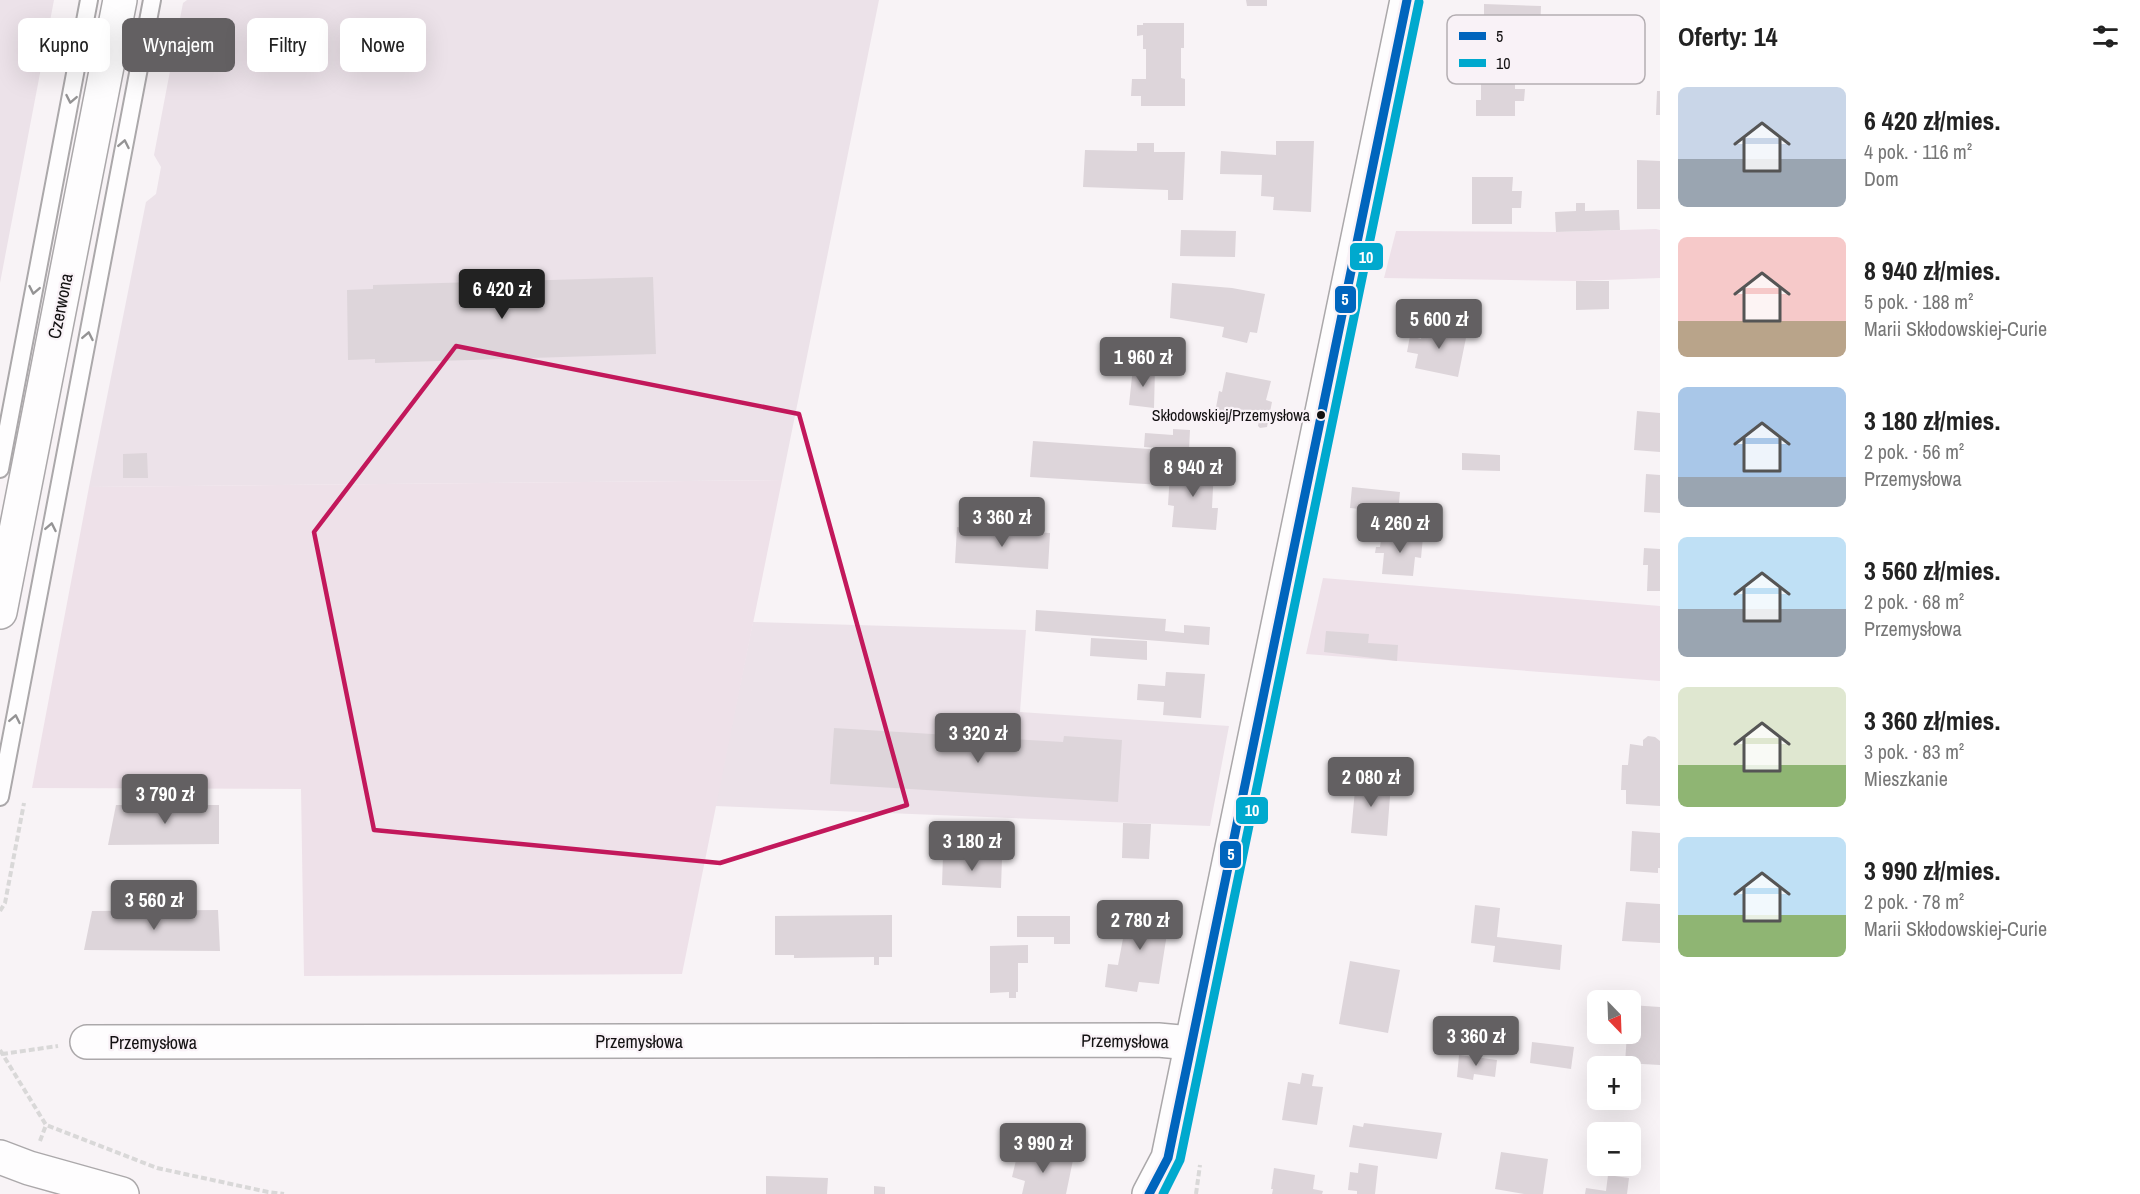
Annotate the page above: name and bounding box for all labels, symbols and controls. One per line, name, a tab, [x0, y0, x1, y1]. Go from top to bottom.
legend	[1447, 15, 1645, 84]
chip: Kupno	[18, 18, 110, 72]
chip: Wynajem	[122, 18, 235, 72]
chip: Filtry	[247, 18, 328, 72]
chip: Nowe	[340, 18, 426, 72]
text: Oferty: 14	[1678, 19, 1778, 54]
icon: filters	[2089, 20, 2122, 53]
text: 5	[1496, 25, 1503, 47]
text: 10	[1496, 52, 1511, 74]
one-way arrow	[65, 93, 78, 103]
text: 6 420 zł/mies.	[1864, 103, 2000, 138]
icon: home	[1726, 111, 1798, 183]
text: 4 pok. · 116 m²	[1864, 138, 1972, 165]
one-way arrow	[117, 139, 130, 149]
text: Dom	[1864, 165, 1899, 192]
line badge: 10	[1349, 242, 1384, 271]
text: 10	[1359, 246, 1373, 268]
text: 8 940 zł/mies.	[1864, 253, 2000, 288]
icon: home	[1726, 261, 1798, 333]
pin: 6 420 zł	[440, 269, 564, 320]
street label: Czerwona	[41, 271, 79, 341]
text: 6 420 zł	[473, 275, 531, 302]
one-way arrow	[28, 285, 41, 295]
line badge: 5	[1334, 285, 1357, 314]
text: 5	[1341, 288, 1349, 310]
text: 5 pok. · 188 m²	[1864, 288, 1973, 315]
pin: 5 600 zł	[1377, 299, 1501, 350]
text: 5 600 zł	[1410, 305, 1468, 332]
text: Marii Skłodowskiej-Curie	[1864, 315, 2047, 342]
one-way arrow	[81, 331, 94, 341]
pin: 1 960 zł	[1081, 337, 1205, 388]
text: 1 960 zł	[1114, 343, 1172, 370]
text: 3 180 zł/mies.	[1864, 403, 2000, 438]
place label: Skłodowskiej/Przemysłowa	[1152, 404, 1311, 426]
marker: Skłodowskiej/Przemysłowa	[1315, 409, 1327, 421]
icon: home	[1726, 411, 1798, 483]
text: 2 pok. · 56 m²	[1864, 438, 1964, 465]
pin: 8 940 zł	[1131, 447, 1255, 498]
text: 8 940 zł	[1164, 453, 1222, 480]
text: Przemysłowa	[1864, 465, 1962, 492]
pin: 3 360 zł	[940, 497, 1064, 548]
text: 3 360 zł	[973, 503, 1031, 530]
pin: 4 260 zł	[1338, 503, 1462, 554]
text: 4 260 zł	[1371, 509, 1429, 536]
one-way arrow	[44, 523, 57, 533]
text: 3 560 zł/mies.	[1864, 553, 2000, 588]
icon: home	[1726, 561, 1798, 633]
text: 2 pok. · 68 m²	[1864, 588, 1964, 615]
text: Przemysłowa	[1864, 615, 1962, 642]
text: 3 360 zł/mies.	[1864, 703, 2000, 738]
icon: home	[1726, 711, 1798, 783]
pin: 3 320 zł	[916, 713, 1040, 764]
one-way arrow	[8, 714, 21, 724]
text: 3 320 zł	[949, 719, 1007, 746]
text: 3 pok. · 83 m²	[1864, 738, 1964, 765]
pin: 2 080 zł	[1309, 757, 1433, 808]
text: 2 080 zł	[1342, 763, 1400, 790]
text: Mieszkanie	[1864, 765, 1948, 792]
pin: 3 790 zł	[103, 774, 227, 825]
text: 3 790 zł	[136, 780, 194, 807]
line badge: 10	[1235, 796, 1269, 825]
text: 10	[1245, 799, 1259, 821]
pin: 3 180 zł	[910, 821, 1034, 872]
text: 3 180 zł	[943, 827, 1001, 854]
line badge: 5	[1219, 840, 1242, 869]
text: 5	[1227, 843, 1235, 865]
text: 3 990 zł/mies.	[1864, 853, 2000, 888]
icon: home	[1726, 861, 1798, 933]
pin: 3 560 zł	[92, 880, 216, 931]
text: 3 560 zł	[125, 886, 183, 913]
text: 2 pok. · 78 m²	[1864, 888, 1964, 915]
pin: 2 780 zł	[1078, 900, 1202, 951]
text: 2 780 zł	[1111, 906, 1169, 933]
text: Marii Skłodowskiej-Curie	[1864, 915, 2047, 942]
north arrow	[1587, 990, 1641, 1044]
map controls	[1587, 990, 1641, 1176]
pin: 3 360 zł	[1414, 1016, 1538, 1067]
text: 3 360 zł	[1447, 1022, 1505, 1049]
street label: Przemysłowa	[1081, 1028, 1169, 1054]
street label: Przemysłowa	[595, 1029, 683, 1054]
street label: Przemysłowa	[109, 1030, 197, 1055]
button: +	[1587, 1056, 1641, 1110]
button: −	[1587, 1122, 1641, 1176]
pin: 3 990 zł	[981, 1123, 1105, 1174]
text: 3 990 zł	[1014, 1129, 1072, 1156]

